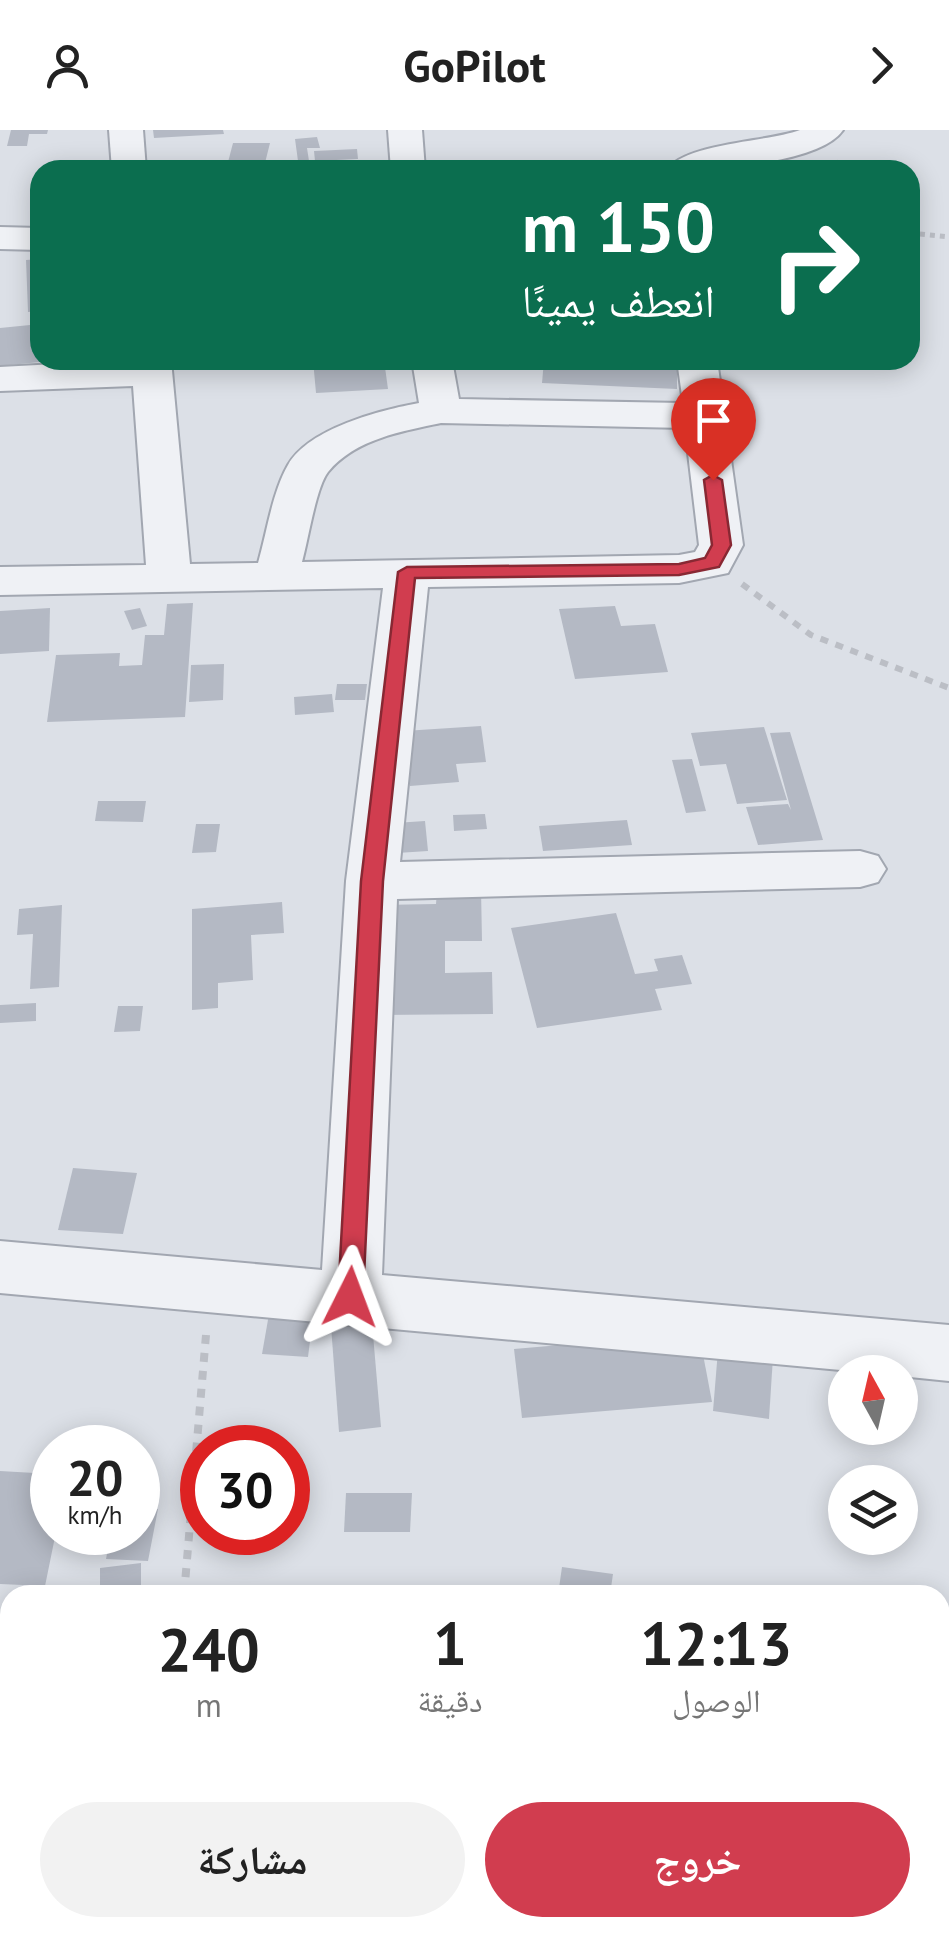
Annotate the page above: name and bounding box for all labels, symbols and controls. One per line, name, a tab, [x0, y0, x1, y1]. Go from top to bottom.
text: GoPilot	[403, 36, 546, 94]
icon: person	[40, 38, 95, 93]
icon: forward	[854, 38, 909, 93]
text: 150 m	[522, 181, 715, 271]
icon: right	[750, 200, 880, 330]
text: انعطف يمينًا	[521, 271, 715, 329]
pin	[671, 378, 756, 481]
icon: arrive	[686, 393, 741, 448]
position arrow	[298, 1245, 402, 1349]
north arrow	[828, 1355, 918, 1445]
map controls	[828, 1355, 918, 1555]
speed limit sign: 30	[180, 1425, 310, 1555]
text: 20	[67, 1445, 123, 1510]
button: layers	[828, 1465, 918, 1555]
text: km/h	[68, 1499, 122, 1531]
text: 1	[433, 1604, 467, 1682]
text: 12:13	[640, 1604, 792, 1682]
text: 240	[158, 1610, 260, 1688]
text: دقيقة	[417, 1679, 482, 1721]
text: الوصول	[672, 1679, 761, 1721]
text: m	[196, 1684, 222, 1726]
button: مشاركة	[40, 1802, 465, 1917]
button: خروج	[485, 1802, 910, 1917]

